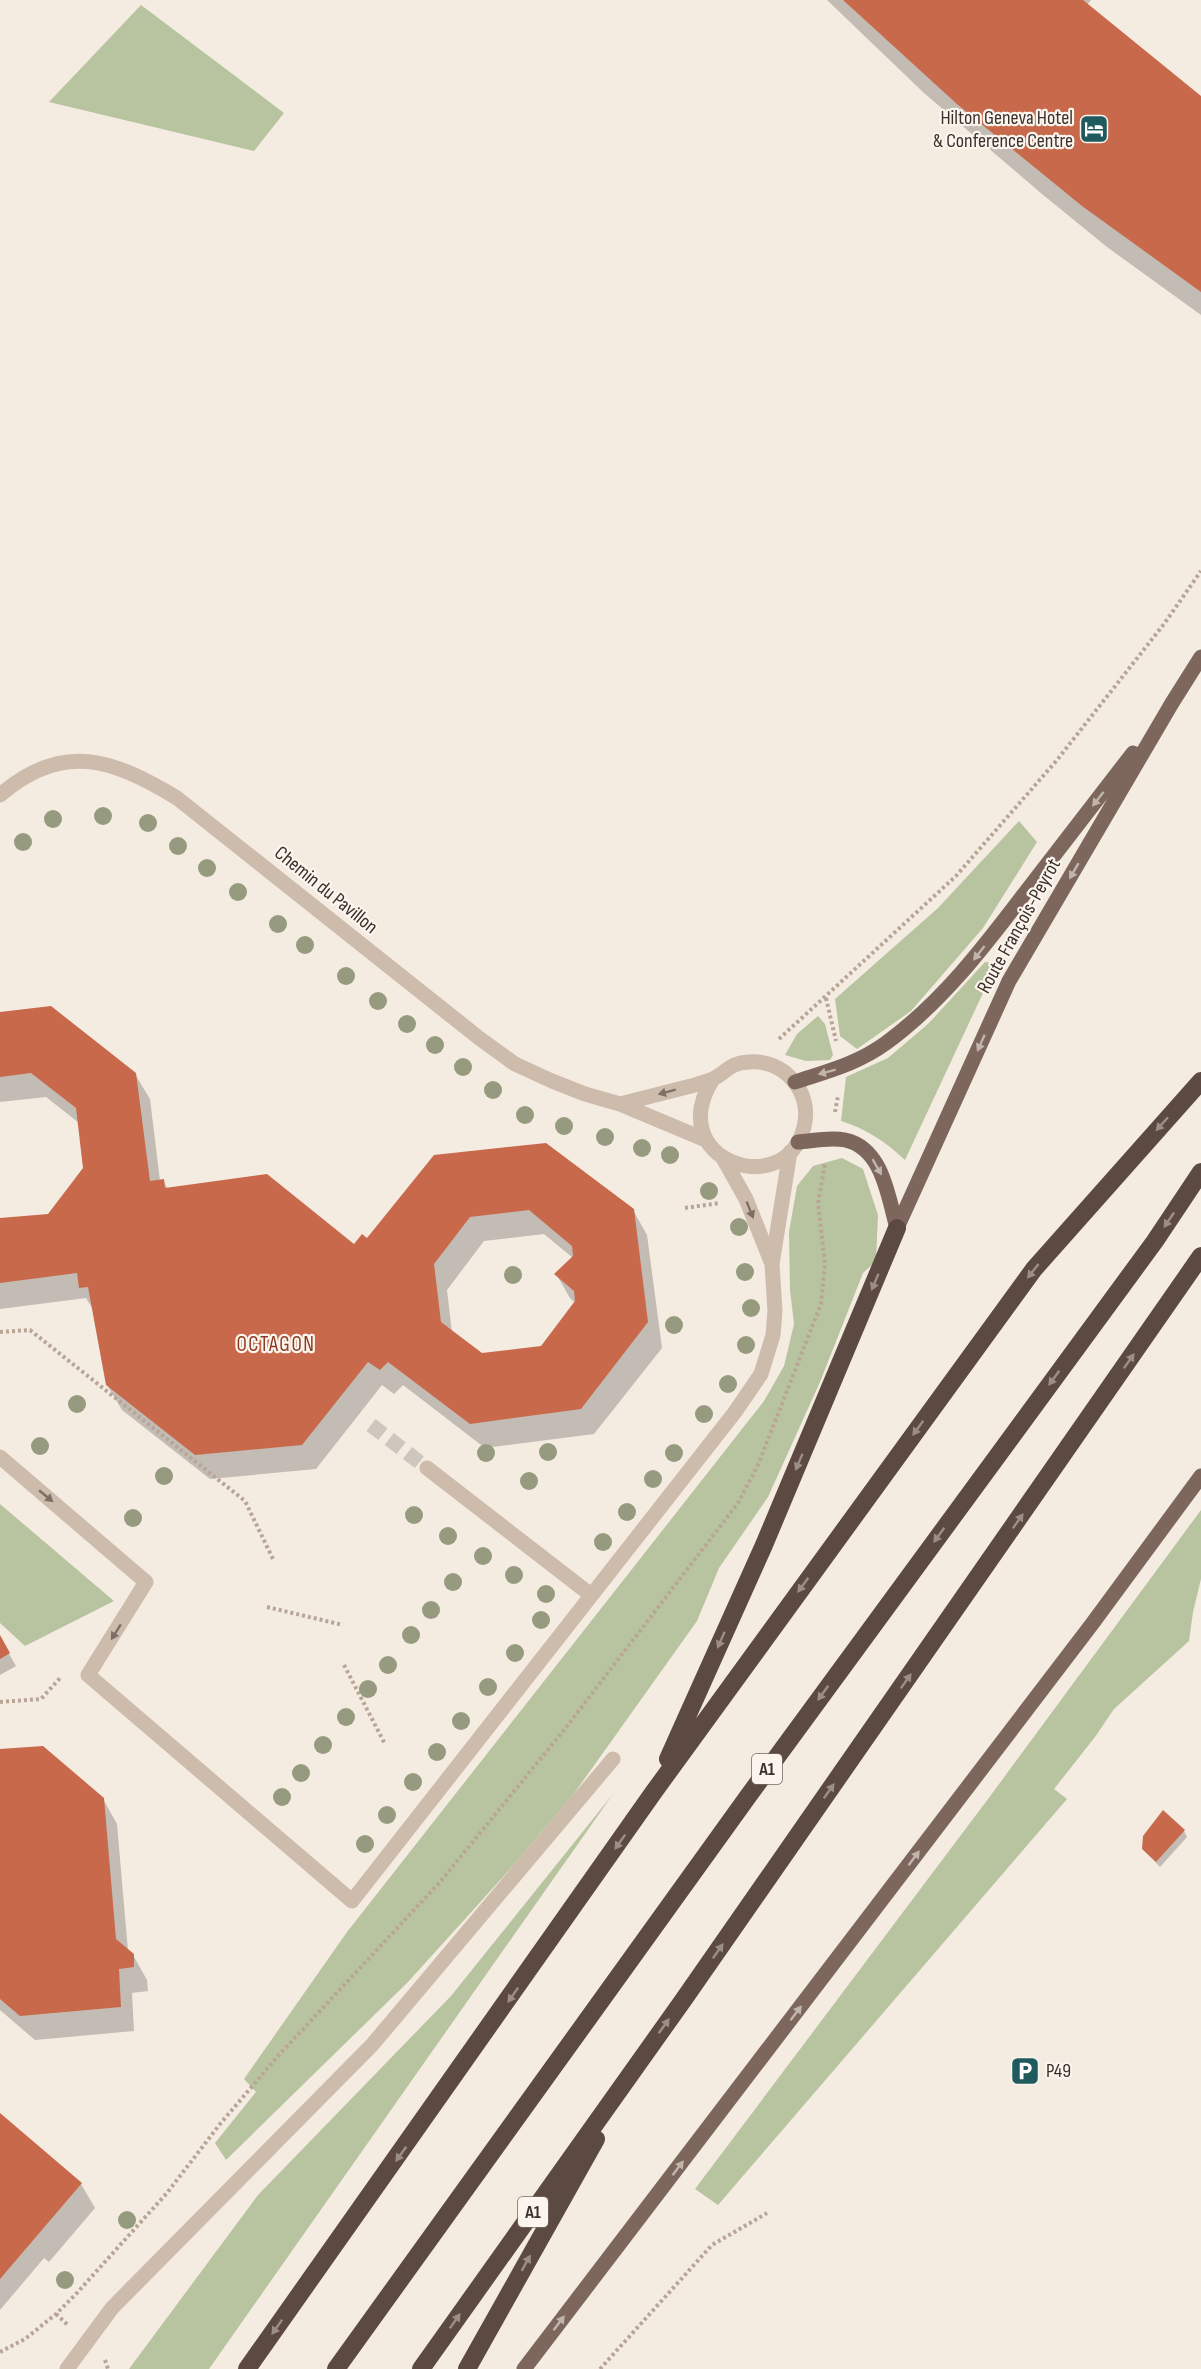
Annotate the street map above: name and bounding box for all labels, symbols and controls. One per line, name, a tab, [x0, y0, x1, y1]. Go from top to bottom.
place label: Hilton Geneva Hotel & Conference Centre	[933, 106, 1073, 153]
hotel icon: Hilton Geneva Hotel & Conference Centre	[1078, 113, 1110, 145]
one-way arrow	[1091, 791, 1104, 807]
street label: Chemin du Pavillon	[269, 841, 383, 939]
street label: Route François-Peyrot	[972, 854, 1066, 998]
one-way arrow	[1068, 863, 1079, 879]
one-way arrow	[973, 946, 985, 961]
one-way arrow	[977, 1034, 986, 1051]
one-way arrow	[818, 1068, 836, 1077]
one-way arrow	[658, 1088, 676, 1098]
one-way arrow	[1156, 1116, 1169, 1131]
one-way arrow	[872, 1159, 882, 1176]
one-way arrow	[746, 1201, 755, 1219]
one-way arrow	[1163, 1212, 1174, 1229]
one-way arrow	[1028, 1263, 1040, 1278]
one-way arrow	[870, 1273, 879, 1291]
district label: OCTAGON	[237, 1332, 315, 1357]
one-way arrow	[1123, 1353, 1135, 1369]
one-way arrow	[1048, 1370, 1060, 1386]
one-way arrow	[912, 1419, 924, 1435]
one-way arrow	[794, 1453, 804, 1471]
one-way arrow	[38, 1489, 53, 1502]
one-way arrow	[1012, 1513, 1024, 1529]
one-way arrow	[933, 1527, 945, 1543]
one-way arrow	[797, 1577, 809, 1593]
one-way arrow	[110, 1624, 121, 1640]
one-way arrow	[716, 1632, 726, 1650]
one-way arrow	[900, 1673, 912, 1689]
one-way arrow	[818, 1685, 830, 1700]
road number: A1	[752, 1754, 782, 1784]
one-way arrow	[823, 1783, 835, 1799]
one-way arrow	[614, 1833, 626, 1849]
one-way arrow	[908, 1850, 920, 1865]
one-way arrow	[712, 1943, 724, 1959]
one-way arrow	[507, 1986, 519, 2002]
one-way arrow	[789, 2005, 801, 2020]
one-way arrow	[658, 2019, 670, 2035]
parking icon: P49	[1009, 2055, 1041, 2087]
place label: P49	[1046, 2059, 1071, 2083]
one-way arrow	[395, 2147, 407, 2162]
one-way arrow	[671, 2160, 683, 2175]
road number: A1	[518, 2197, 548, 2227]
one-way arrow	[521, 2255, 532, 2271]
one-way arrow	[449, 2314, 461, 2330]
one-way arrow	[553, 2315, 565, 2330]
one-way arrow	[271, 2318, 283, 2334]

